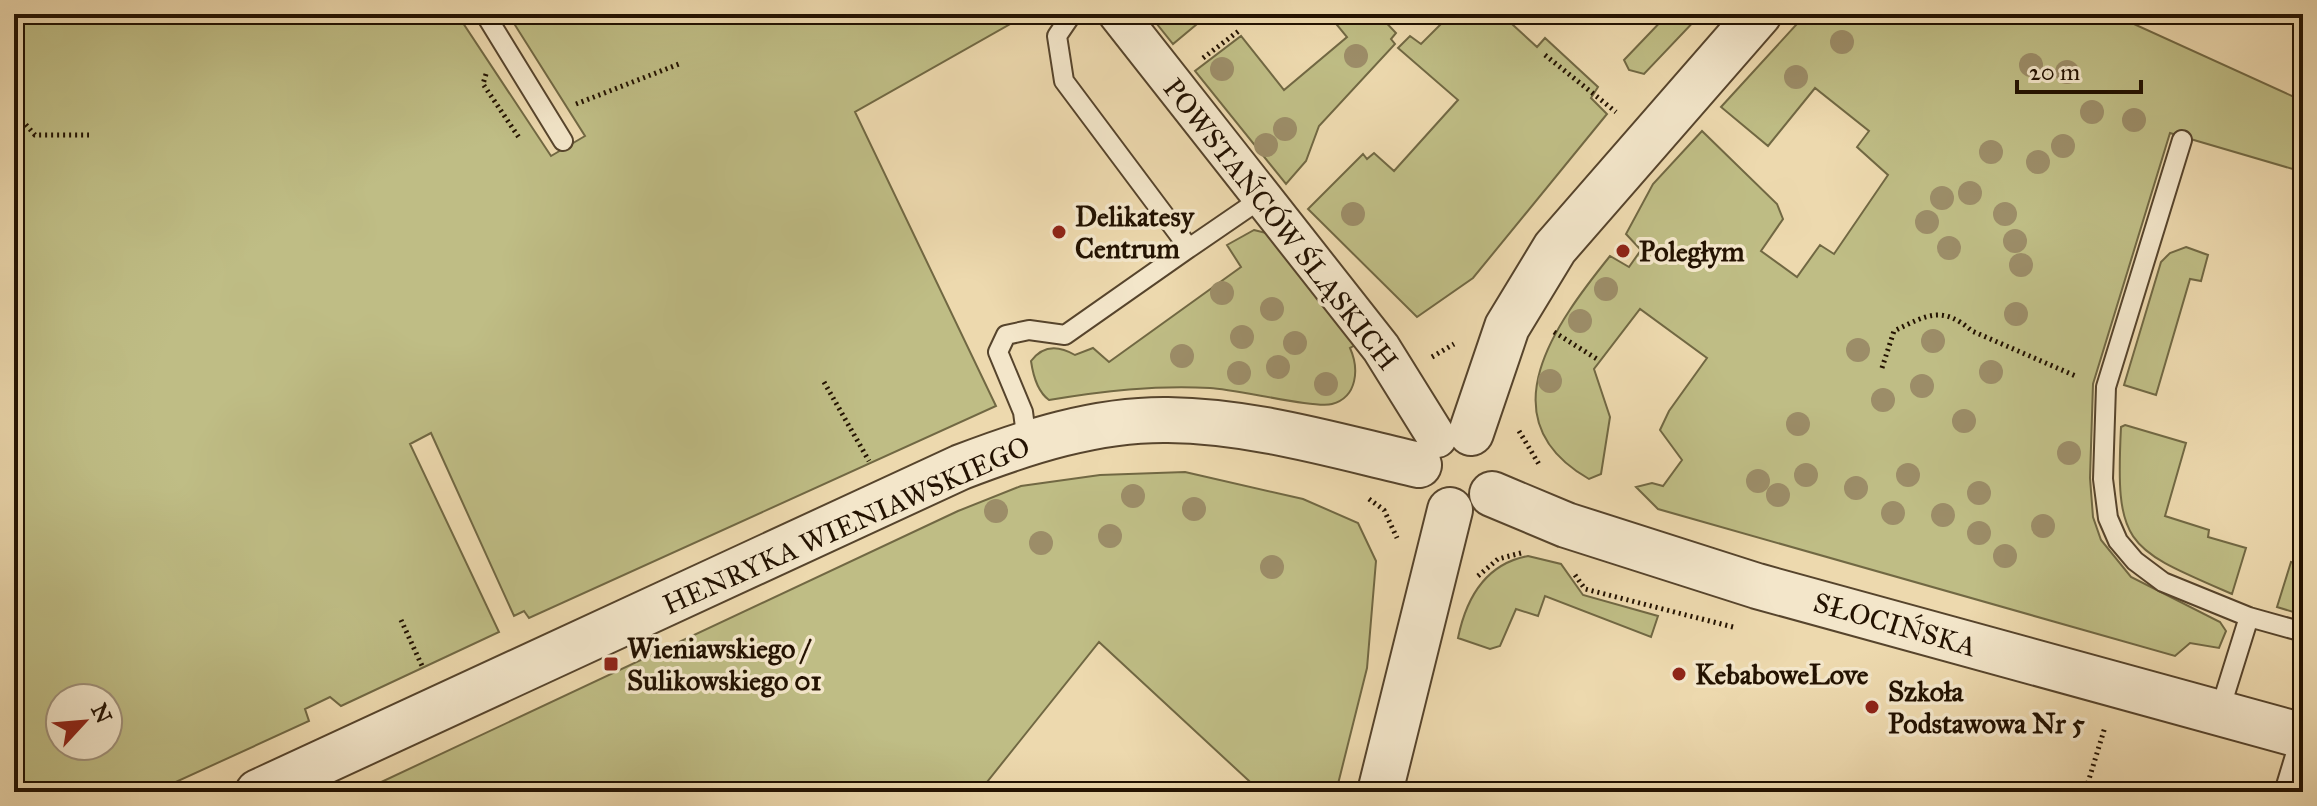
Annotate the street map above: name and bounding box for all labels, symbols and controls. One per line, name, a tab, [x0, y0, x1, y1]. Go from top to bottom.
scale bar	[2017, 44, 2141, 94]
text: 20 m	[2029, 57, 2080, 87]
street label: POWSTAŃCÓW ŚLĄSKICH	[1156, 71, 1405, 377]
place label: Delikatesy Centrum	[1075, 199, 1195, 266]
marker: Delikatesy Centrum	[1050, 223, 1068, 241]
place label: Poległym	[1639, 234, 1745, 269]
marker: Poległym	[1614, 242, 1632, 260]
street label: HENRYKA WIENIAWSKIEGO	[657, 428, 1035, 622]
street label: SŁOCIŃSKA	[1809, 585, 1980, 664]
place label: Wieniawskiego / Sulikowskiego 01	[627, 631, 821, 698]
marker: Wieniawskiego / Sulikowskiego 01	[602, 655, 620, 673]
place label: KebaboweLove	[1695, 657, 1869, 692]
marker: KebaboweLove	[1670, 665, 1688, 683]
place label: Szkoła Podstawowa Nr 5	[1888, 674, 2085, 741]
north arrow	[44, 682, 124, 762]
marker: Szkoła Podstawowa Nr 5	[1863, 698, 1881, 716]
text: N	[85, 699, 118, 728]

